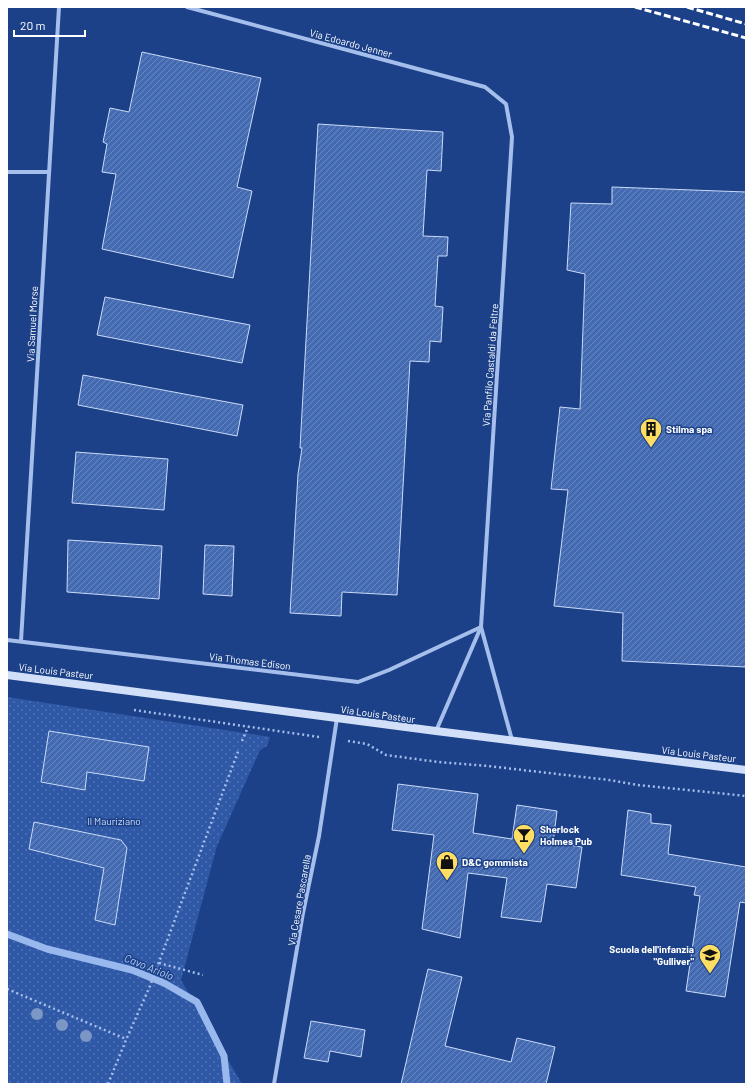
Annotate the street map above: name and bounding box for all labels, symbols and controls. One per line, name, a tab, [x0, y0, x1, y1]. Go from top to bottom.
scale bar	[14, 12, 85, 38]
text: 20 m	[20, 18, 46, 32]
street label: Via Edoardo Jenner	[308, 26, 394, 60]
street label: Via Samuel Morse	[24, 286, 40, 362]
street label: Via Panfilo Castaldi da Feltre	[480, 303, 500, 427]
building icon: Stilma spa	[638, 416, 664, 449]
place label: Stilma spa	[666, 423, 712, 435]
street label: Via Thomas Edison	[209, 650, 291, 672]
street label: Via Louis Pasteur	[18, 660, 94, 682]
street label: Via Louis Pasteur	[340, 703, 416, 725]
street label: Via Louis Pasteur	[661, 743, 737, 765]
park label: Il Mauriziano	[87, 815, 141, 827]
bar icon: Sherlock Holmes Pub	[511, 822, 537, 855]
place label: Sherlock Holmes Pub	[540, 823, 592, 847]
shop icon: D&C gommista	[434, 849, 460, 882]
street label: Via Cesare Pascarella	[285, 853, 313, 947]
place label: D&C gommista	[462, 856, 528, 868]
school or university icon: Scuola dell'infanzia "Gulliver"	[697, 942, 723, 975]
place label: Scuola dell'infanzia "Gulliver"	[609, 943, 694, 967]
water label: Cavo Ariolo	[123, 951, 176, 982]

